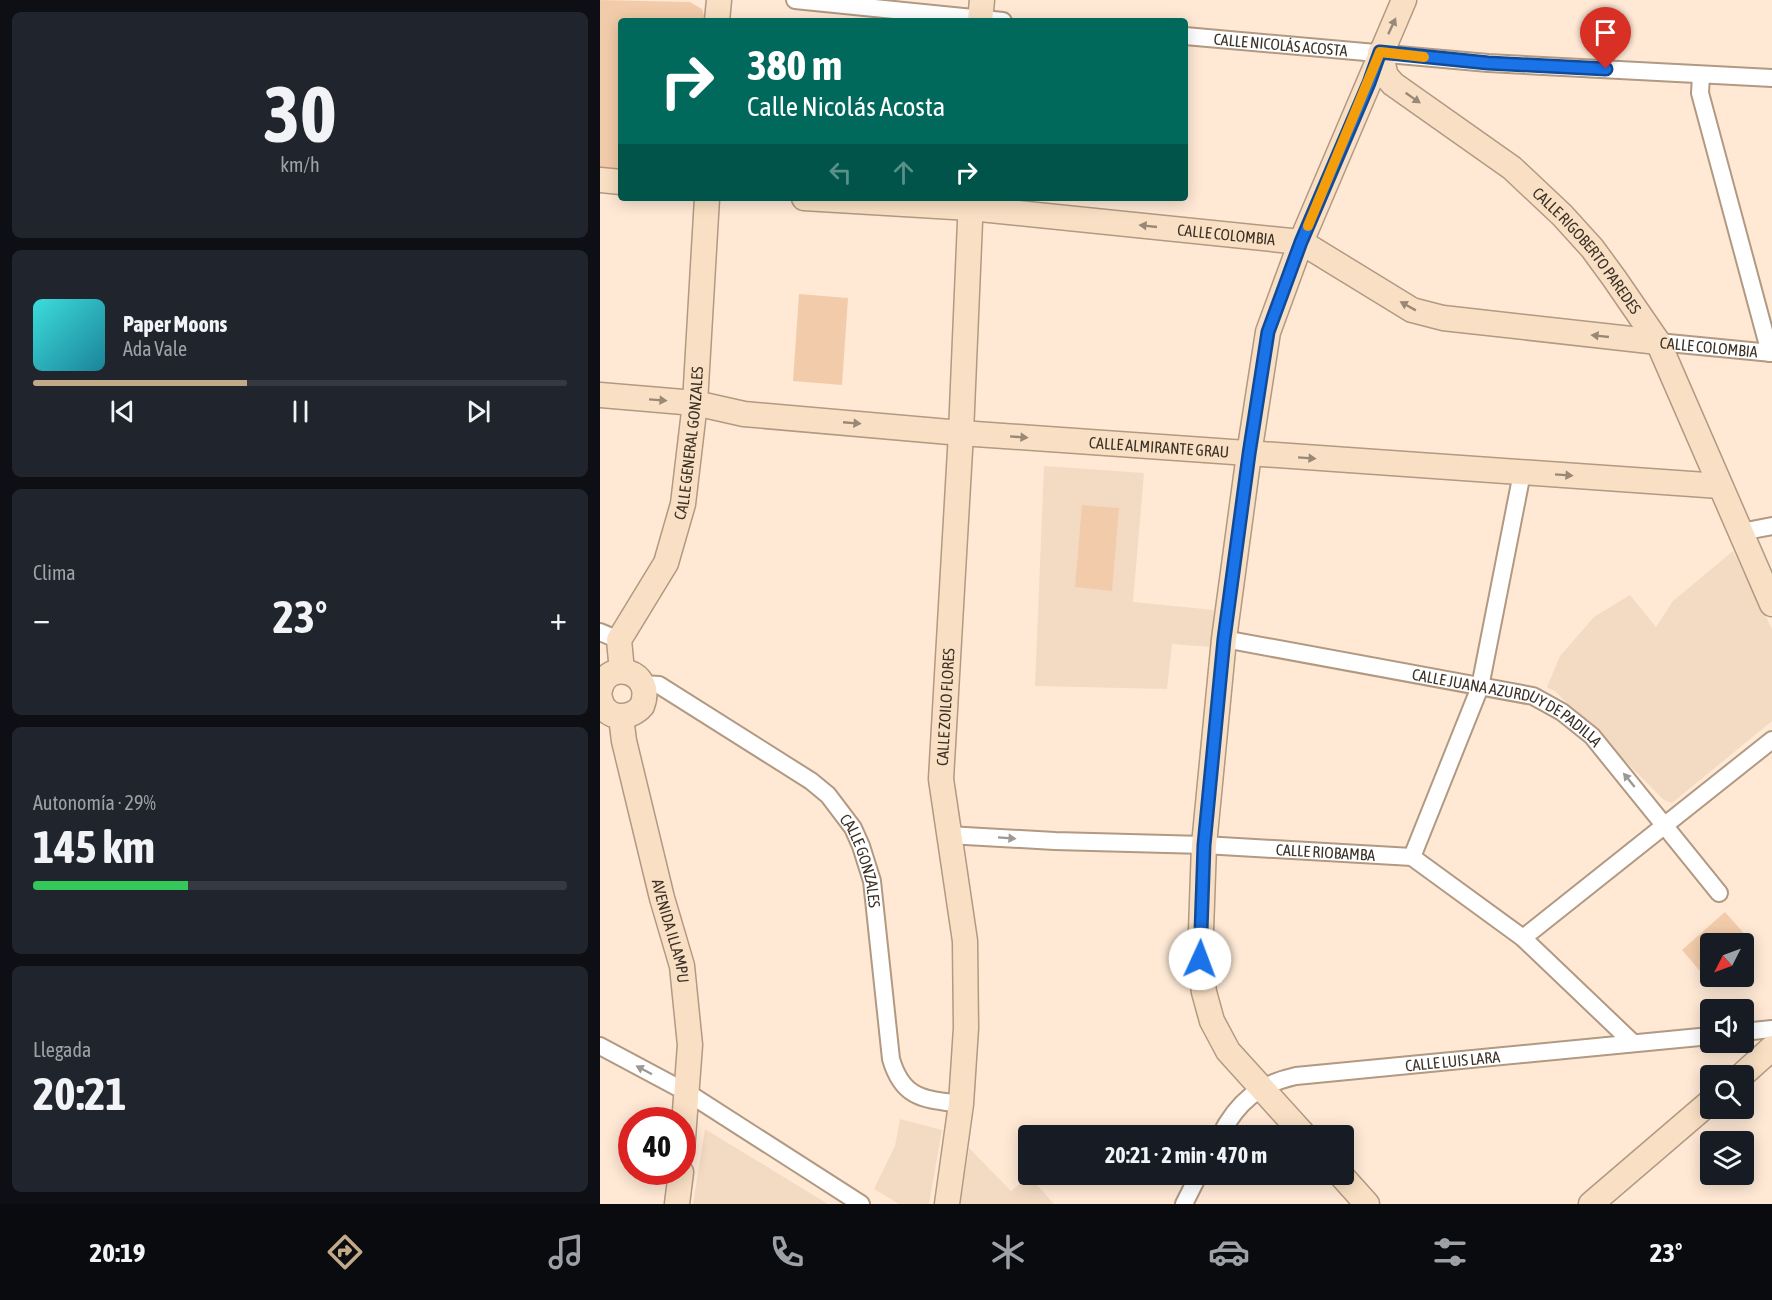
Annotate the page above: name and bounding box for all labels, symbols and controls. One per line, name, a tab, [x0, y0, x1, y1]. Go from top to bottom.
pin	[1580, 7, 1631, 69]
icon: arrive	[1589, 16, 1622, 49]
one-way arrow	[1388, 18, 1397, 35]
street label: CALLE NICOLÁS ACOSTA	[1213, 30, 1348, 59]
text: 380 m	[747, 41, 842, 89]
icon: right	[648, 42, 726, 120]
text: 30	[263, 69, 337, 159]
text: Calle Nicolás Acosta	[747, 91, 945, 122]
one-way arrow	[1404, 92, 1420, 104]
text: km/h	[280, 153, 320, 176]
icon: left	[824, 156, 857, 189]
icon: ahead	[887, 156, 920, 189]
icon: right	[950, 156, 983, 189]
street label: CALLE RIGOBERTO PAREDES	[1529, 183, 1645, 317]
street label: CALLE COLOMBIA	[1177, 220, 1276, 248]
one-way arrow	[1138, 222, 1157, 231]
one-way arrow	[1399, 301, 1416, 311]
text: Paper Moons	[123, 311, 227, 337]
one-way arrow	[1590, 331, 1609, 340]
street label: CALLE COLOMBIA	[1659, 333, 1759, 361]
text: Ada Vale	[123, 337, 187, 360]
street label: CALLE GENERAL GONZALES	[670, 366, 706, 522]
icon: previous	[106, 395, 139, 428]
icon: pause	[284, 395, 317, 428]
icon: next	[462, 395, 495, 428]
one-way arrow	[649, 395, 668, 405]
one-way arrow	[842, 418, 861, 428]
one-way arrow	[1010, 432, 1029, 442]
street label: CALLE ALMIRANTE GRAU	[1088, 433, 1230, 461]
one-way arrow	[1297, 453, 1316, 463]
one-way arrow	[1555, 471, 1574, 480]
text: Clima	[33, 561, 76, 584]
text: 23°	[273, 591, 327, 643]
text: −	[33, 599, 50, 637]
text: +	[550, 599, 567, 637]
street label: CALLE ZOILO FLORES	[933, 647, 958, 766]
street label: CALLE JUANA AZURDUY DE PADILLA	[1411, 665, 1606, 750]
one-way arrow	[1622, 772, 1635, 788]
text: Autonomía · 29%	[33, 791, 156, 814]
street label: CALLE GONZALES	[836, 810, 884, 909]
text: 145 km	[33, 821, 155, 873]
one-way arrow	[997, 834, 1016, 843]
street label: CALLE RIOBAMBA	[1275, 840, 1376, 864]
street label: AVENIDA ILLAMPU	[649, 877, 693, 984]
position arrow	[1168, 927, 1232, 991]
north arrow	[1700, 933, 1754, 987]
map controls	[1700, 933, 1754, 1185]
button: sound	[1700, 999, 1754, 1053]
text: Llegada	[33, 1038, 91, 1061]
street label: CALLE LUIS LARA	[1404, 1047, 1501, 1074]
one-way arrow	[635, 1065, 652, 1075]
button: search	[1700, 1065, 1754, 1119]
text: 20:21	[33, 1068, 127, 1120]
speed limit sign: 40	[618, 1107, 696, 1185]
button: layers	[1700, 1131, 1754, 1185]
text: 20:21 · 2 min · 470 m	[1105, 1142, 1267, 1168]
icon: directions	[324, 1231, 366, 1273]
icon: music	[545, 1231, 587, 1273]
icon: phone	[766, 1231, 808, 1273]
icon: climate	[987, 1231, 1029, 1273]
icon: car	[1208, 1231, 1250, 1273]
icon: filters	[1429, 1231, 1471, 1273]
text: 20:19	[89, 1237, 146, 1268]
text: 23°	[1650, 1237, 1683, 1268]

